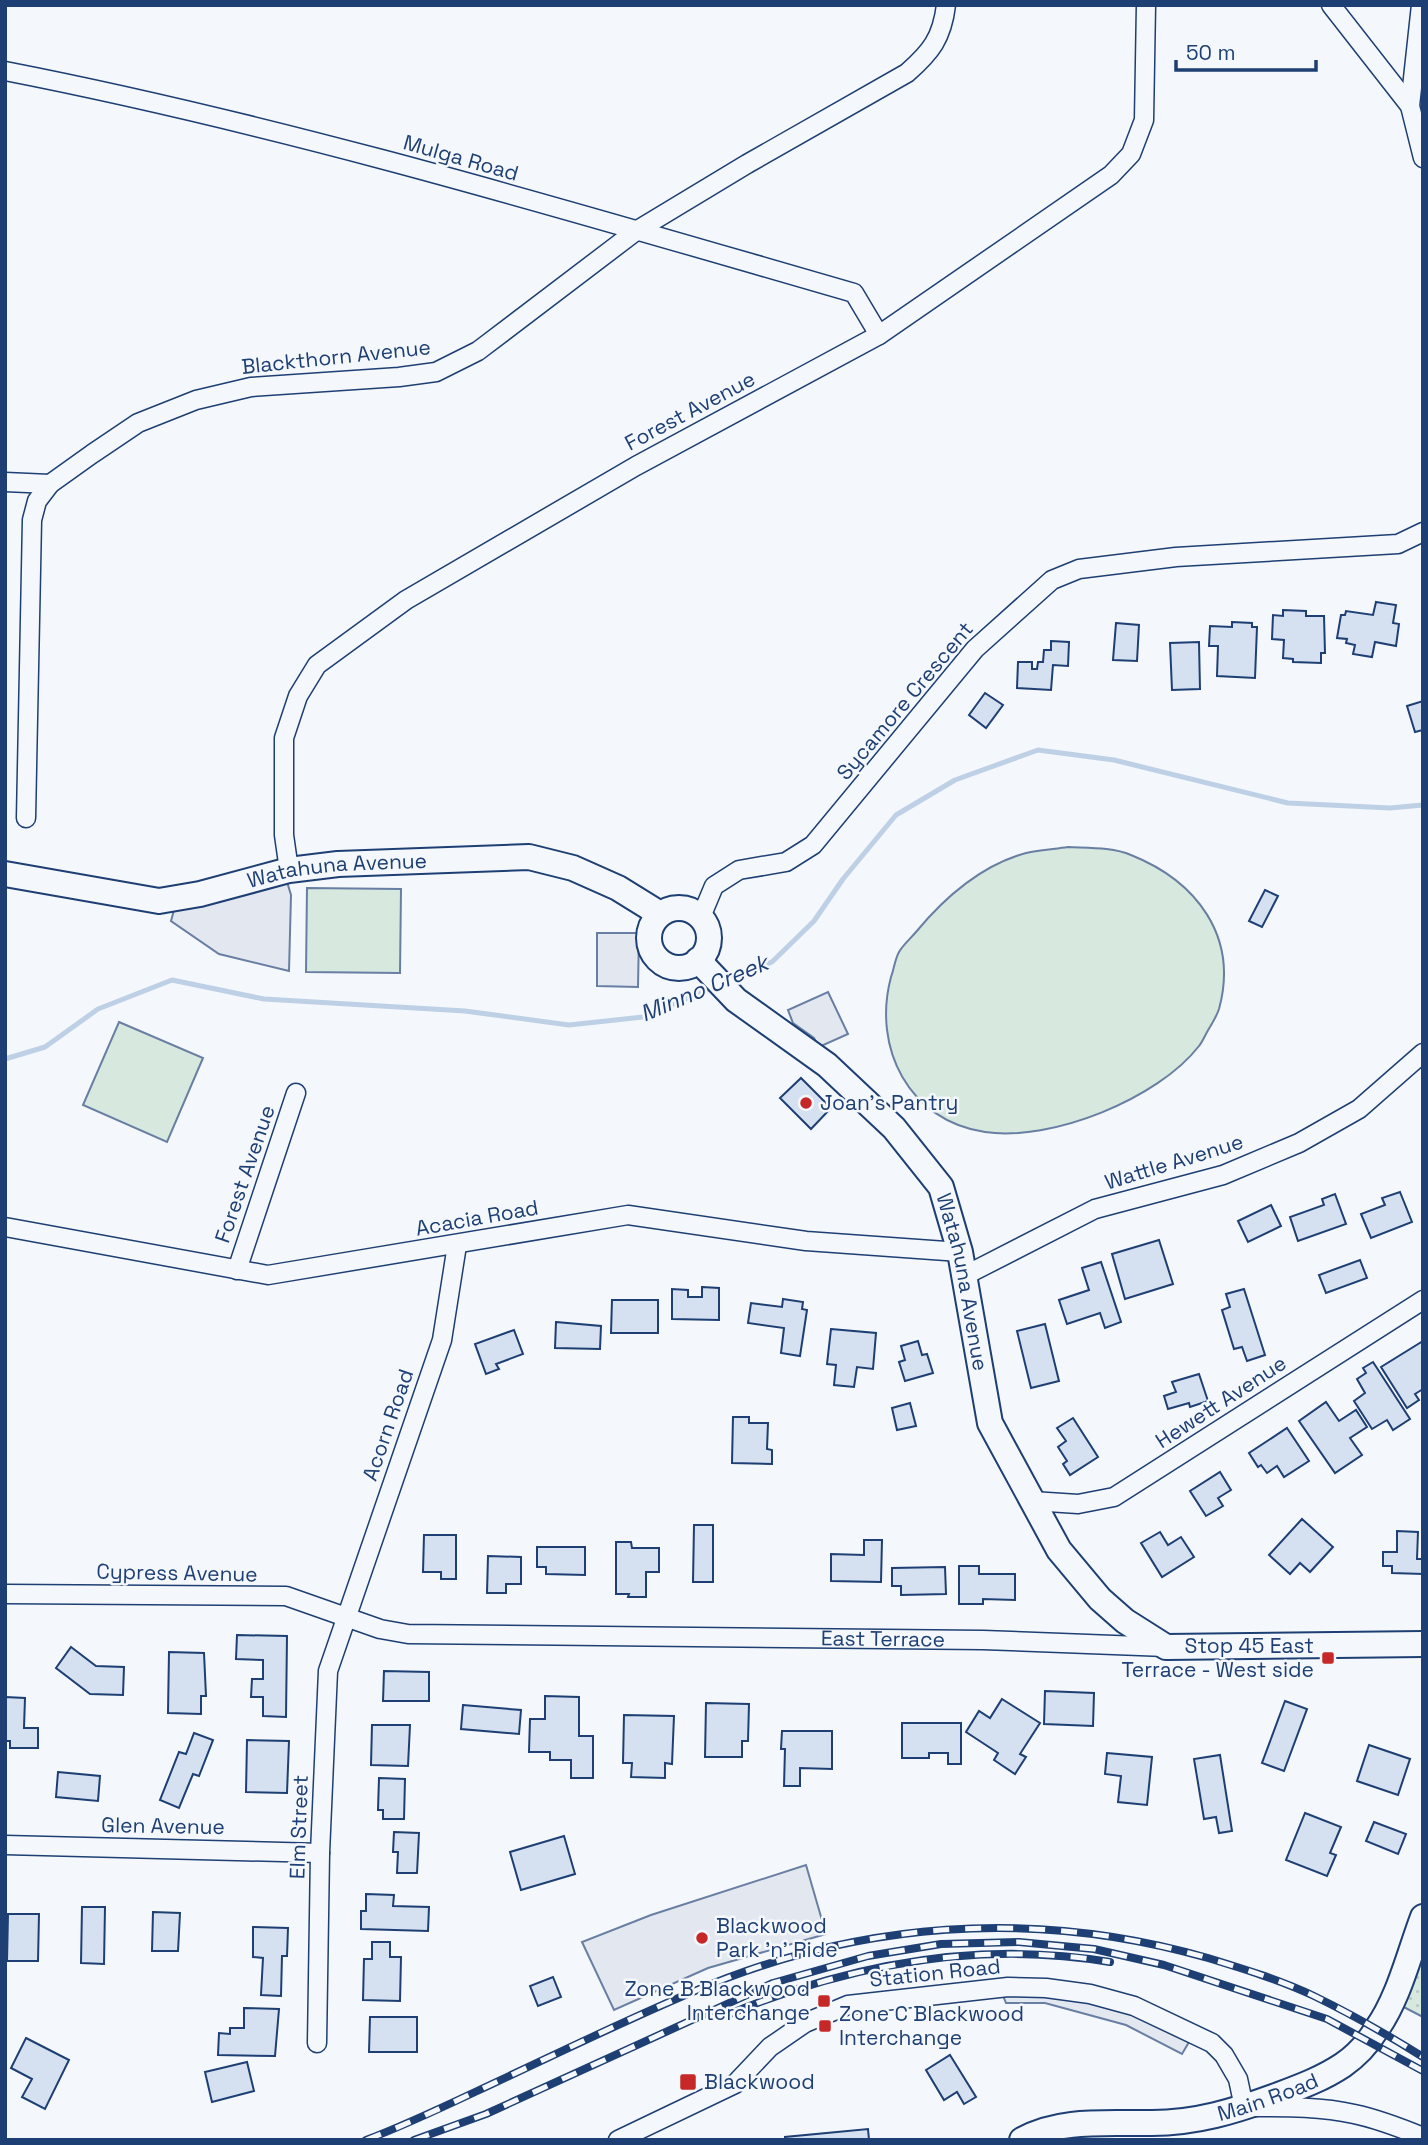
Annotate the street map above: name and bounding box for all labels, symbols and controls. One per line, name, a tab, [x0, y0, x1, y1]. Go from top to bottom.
scale bar	[1176, 28, 1316, 72]
text: 50 m	[1186, 39, 1236, 66]
street label: Mulga Road	[400, 128, 522, 187]
street label: Blackthorn Avenue	[240, 333, 432, 380]
street label: Forest Avenue	[620, 365, 760, 456]
street label: Sycamore Crescent	[830, 616, 979, 785]
street label: Watahuna Avenue	[244, 847, 428, 894]
water label: Minno Creek	[635, 947, 775, 1028]
place label: Joan's Pantry	[820, 1089, 958, 1116]
marker: Joan's Pantry	[798, 1095, 814, 1111]
street label: Forest Avenue	[208, 1101, 281, 1246]
street label: Wattle Avenue	[1101, 1128, 1246, 1195]
street label: Watahuna Avenue	[930, 1190, 995, 1373]
street label: Acacia Road	[413, 1193, 540, 1242]
street label: Hewett Avenue	[1150, 1349, 1291, 1454]
street label: Acorn Road	[356, 1365, 419, 1484]
street label: Cypress Avenue	[96, 1558, 258, 1587]
street label: East Terrace	[821, 1624, 945, 1653]
place label: Stop 45 East Terrace - West side	[1122, 1632, 1314, 1683]
marker: Stop 45 East Terrace - West side	[1320, 1650, 1336, 1666]
street label: Elm Street	[283, 1774, 314, 1880]
street label: Glen Avenue	[101, 1811, 225, 1840]
place label: Blackwood Park 'n' Ride	[716, 1912, 838, 1963]
marker: Blackwood Park 'n' Ride	[694, 1930, 710, 1946]
street label: Station Road	[868, 1952, 1002, 1993]
place label: Zone B Blackwood Interchange	[624, 1975, 810, 2026]
marker: Zone B Blackwood Interchange	[816, 1993, 832, 2009]
place label: Zone C Blackwood Interchange	[839, 2000, 1024, 2051]
marker: Zone C Blackwood Interchange	[817, 2018, 833, 2034]
street label: Main Road	[1214, 2067, 1322, 2127]
place label: Blackwood	[704, 2068, 815, 2095]
marker: Blackwood	[678, 2072, 698, 2092]

